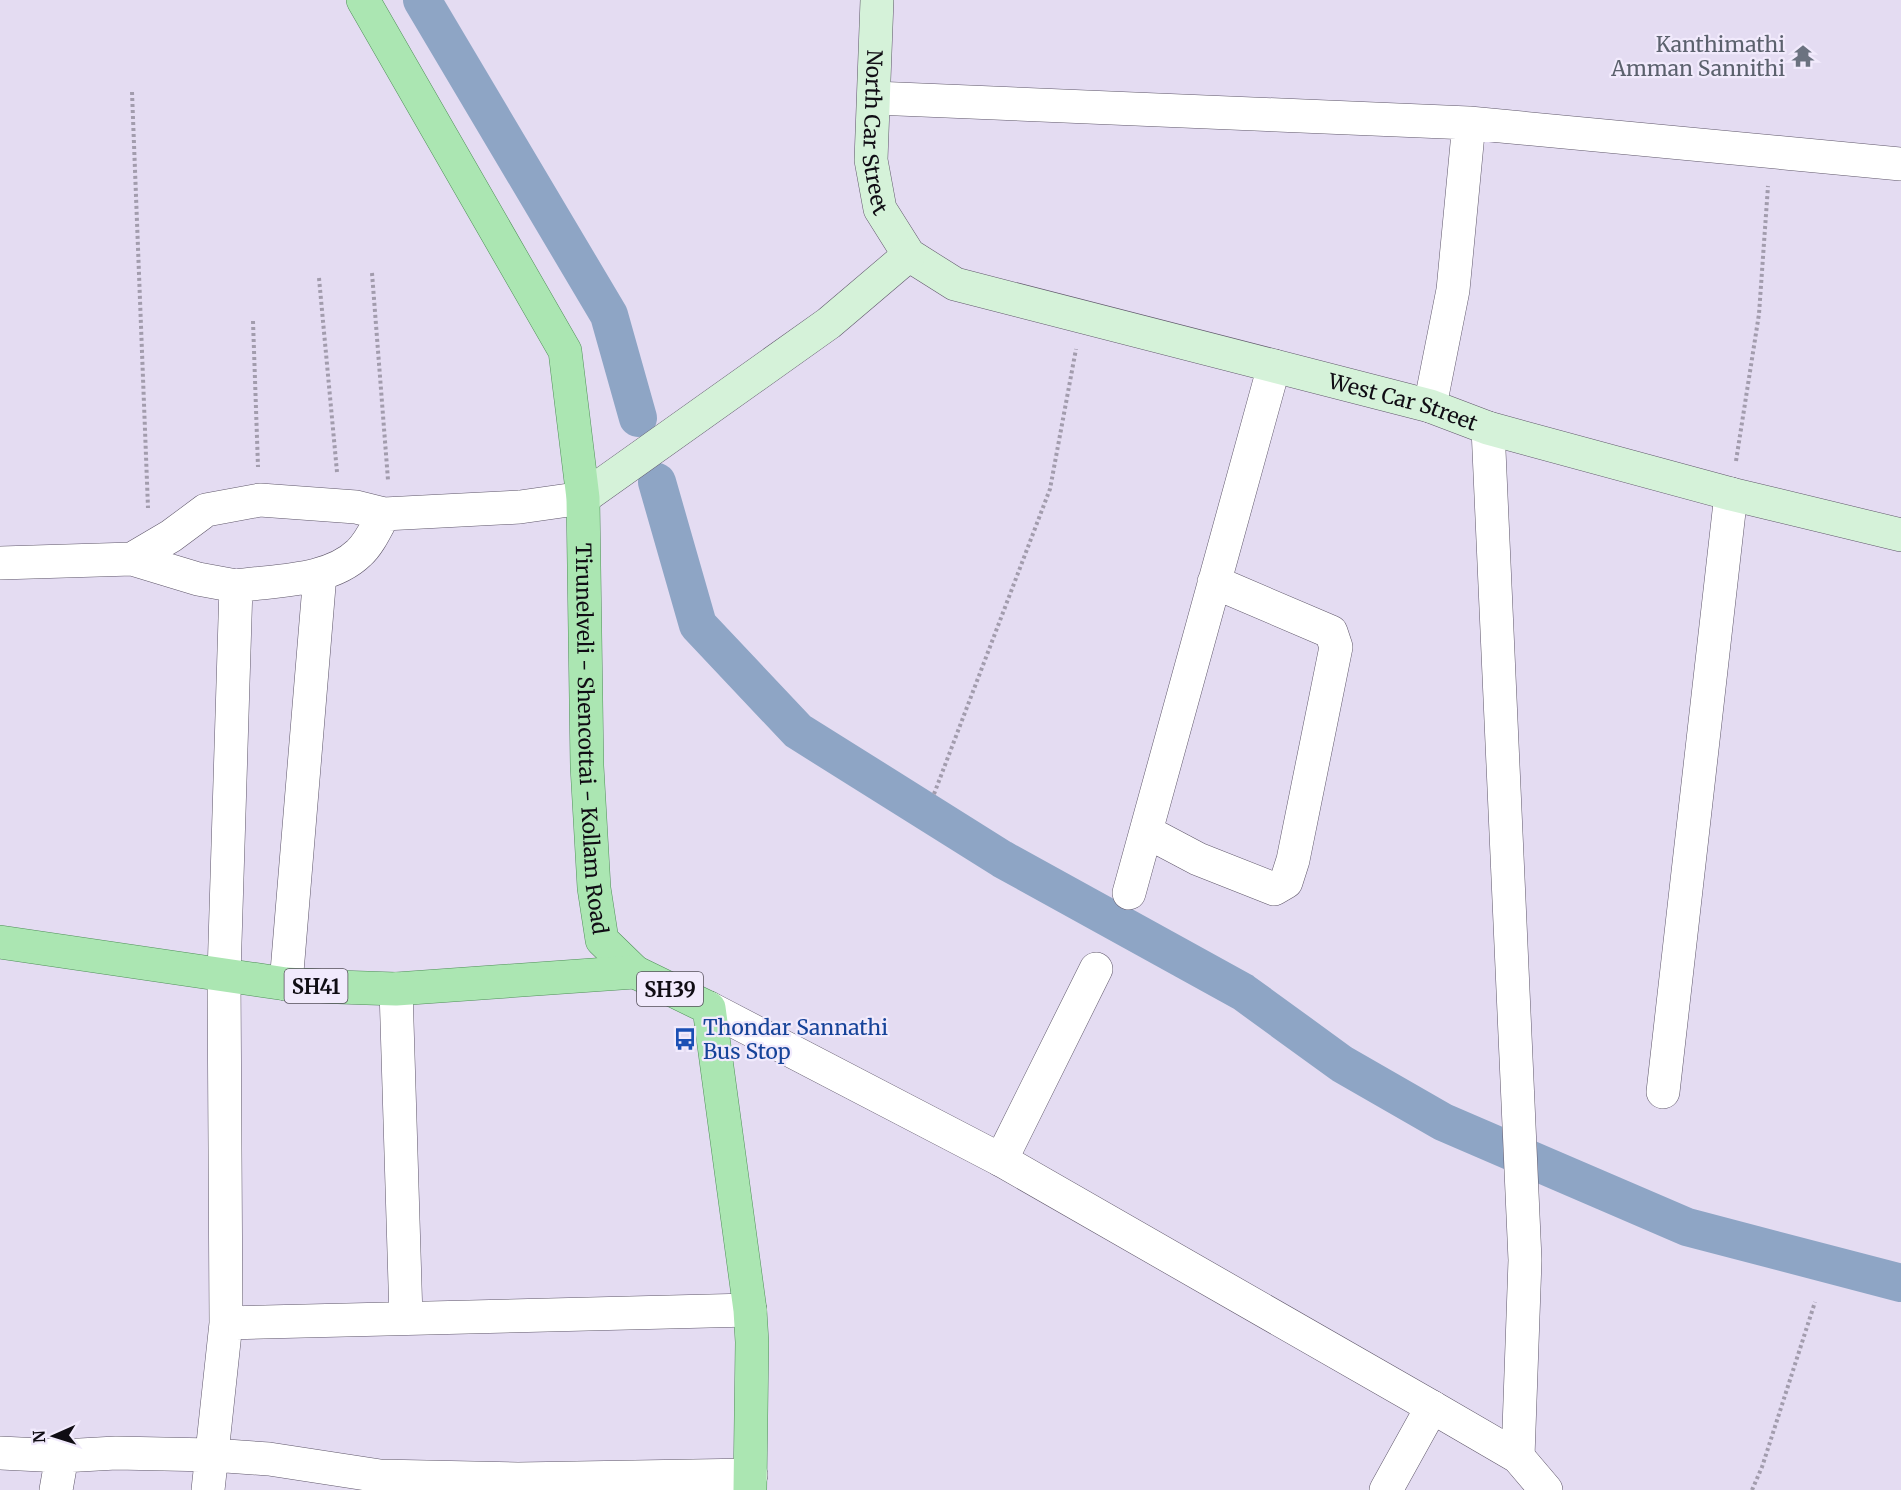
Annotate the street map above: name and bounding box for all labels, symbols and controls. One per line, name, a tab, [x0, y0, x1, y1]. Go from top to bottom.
place label: Kanthimathi Amman Sannithi	[1610, 31, 1785, 82]
temple icon: Kanthimathi Amman Sannithi	[1790, 43, 1816, 69]
street label: North Car Street	[857, 49, 894, 220]
street label: West Car Street	[1325, 367, 1482, 436]
street label: Tirunelveli - Shencottai - Kollam Road	[570, 543, 614, 936]
road number: SH41	[284, 969, 348, 1003]
road number: SH39	[637, 972, 703, 1006]
place label: Thondar Sannathi Bus Stop	[703, 1014, 888, 1065]
bus stop icon: Thondar Sannathi Bus Stop	[672, 1026, 698, 1052]
north arrow	[24, 1406, 84, 1466]
text: N	[29, 1430, 49, 1444]

